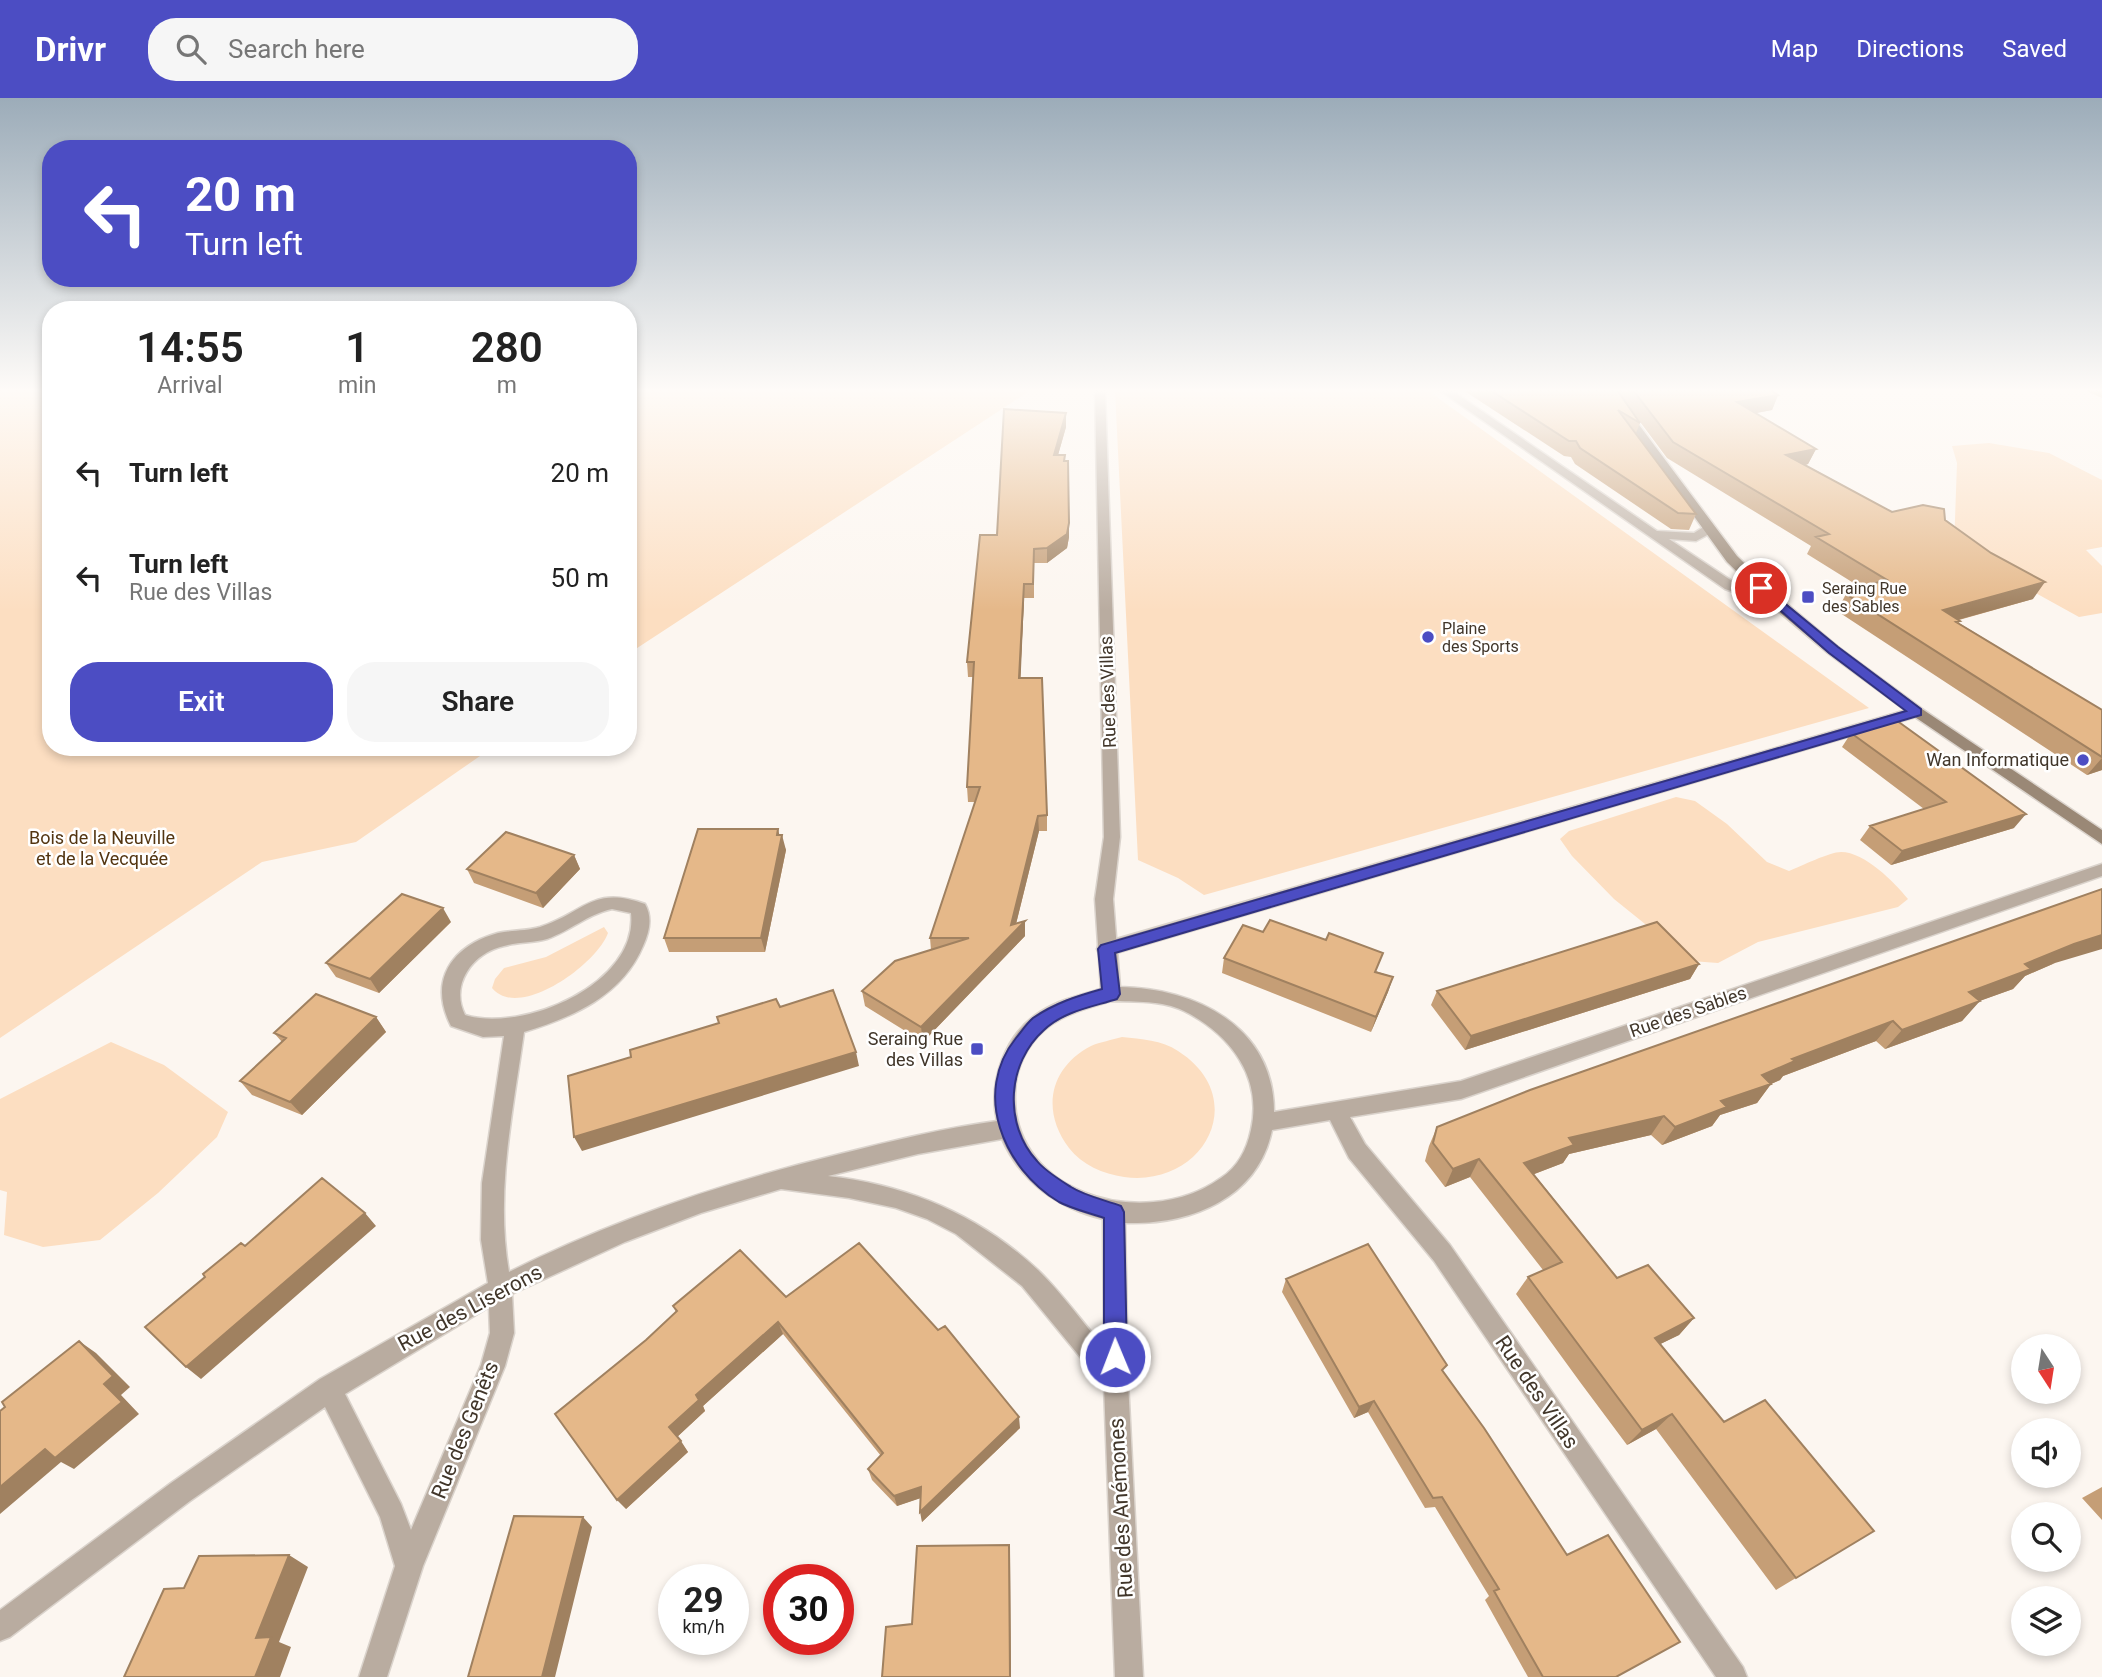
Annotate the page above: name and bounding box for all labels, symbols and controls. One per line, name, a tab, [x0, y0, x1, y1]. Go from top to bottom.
search box	[148, 18, 638, 81]
text: Drivr	[35, 30, 106, 69]
icon: search	[172, 30, 210, 68]
text: Search here	[228, 34, 365, 64]
text: Map	[1771, 35, 1818, 63]
text: Directions	[1856, 35, 1964, 63]
text: Saved	[2002, 35, 2067, 63]
text: 20 m	[185, 166, 296, 223]
icon: left	[70, 168, 161, 259]
text: Turn left	[185, 225, 303, 263]
text: 14:55	[136, 323, 244, 372]
text: 1	[345, 323, 369, 372]
text: 280	[471, 323, 543, 372]
text: Arrival	[157, 372, 223, 399]
text: min	[338, 372, 376, 399]
text: m	[497, 372, 517, 399]
icon: left	[70, 454, 108, 492]
text: Turn left	[129, 458, 228, 488]
text: 20 m	[551, 458, 609, 488]
text: Turn left	[129, 549, 228, 579]
pin	[1731, 558, 1791, 618]
icon: left	[70, 559, 108, 597]
text: 50 m	[551, 563, 609, 593]
icon: arrive	[1742, 569, 1780, 607]
text: Rue des Villas	[129, 579, 272, 606]
place label: Seraing Rue des Sables	[1822, 579, 1907, 616]
marker: Seraing Rue des Sables	[1800, 589, 1816, 605]
place label: Plaine des Sports	[1442, 619, 1519, 656]
marker: Plaine des Sports	[1420, 629, 1436, 645]
street label: Rue des Villas	[1095, 636, 1120, 748]
button: Exit	[70, 662, 333, 742]
button: Share	[347, 662, 609, 742]
place label: Wan Informatique	[1926, 749, 2069, 770]
marker: Wan Informatique	[2075, 752, 2091, 768]
park label: Bois de la Neuville et de la Vecquée	[29, 827, 175, 869]
street label: Rue des Sables	[1627, 982, 1749, 1041]
place label: Seraing Rue des Villas	[868, 1028, 963, 1070]
marker: Seraing Rue des Villas	[969, 1041, 985, 1057]
street label: Rue des Liserons	[394, 1260, 546, 1356]
position arrow	[1078, 1320, 1152, 1394]
street label: Rue des Villas	[1490, 1331, 1584, 1453]
north arrow	[2011, 1334, 2081, 1404]
map controls	[2011, 1334, 2081, 1656]
street label: Rue des Genêts	[427, 1358, 503, 1502]
street label: Rue des Anémones	[1104, 1417, 1138, 1599]
button: sound	[2011, 1418, 2081, 1488]
button: search	[2011, 1502, 2081, 1572]
speed limit sign: 30	[763, 1564, 854, 1655]
text: 29	[683, 1580, 724, 1621]
button: layers	[2011, 1586, 2081, 1656]
text: km/h	[682, 1616, 725, 1637]

